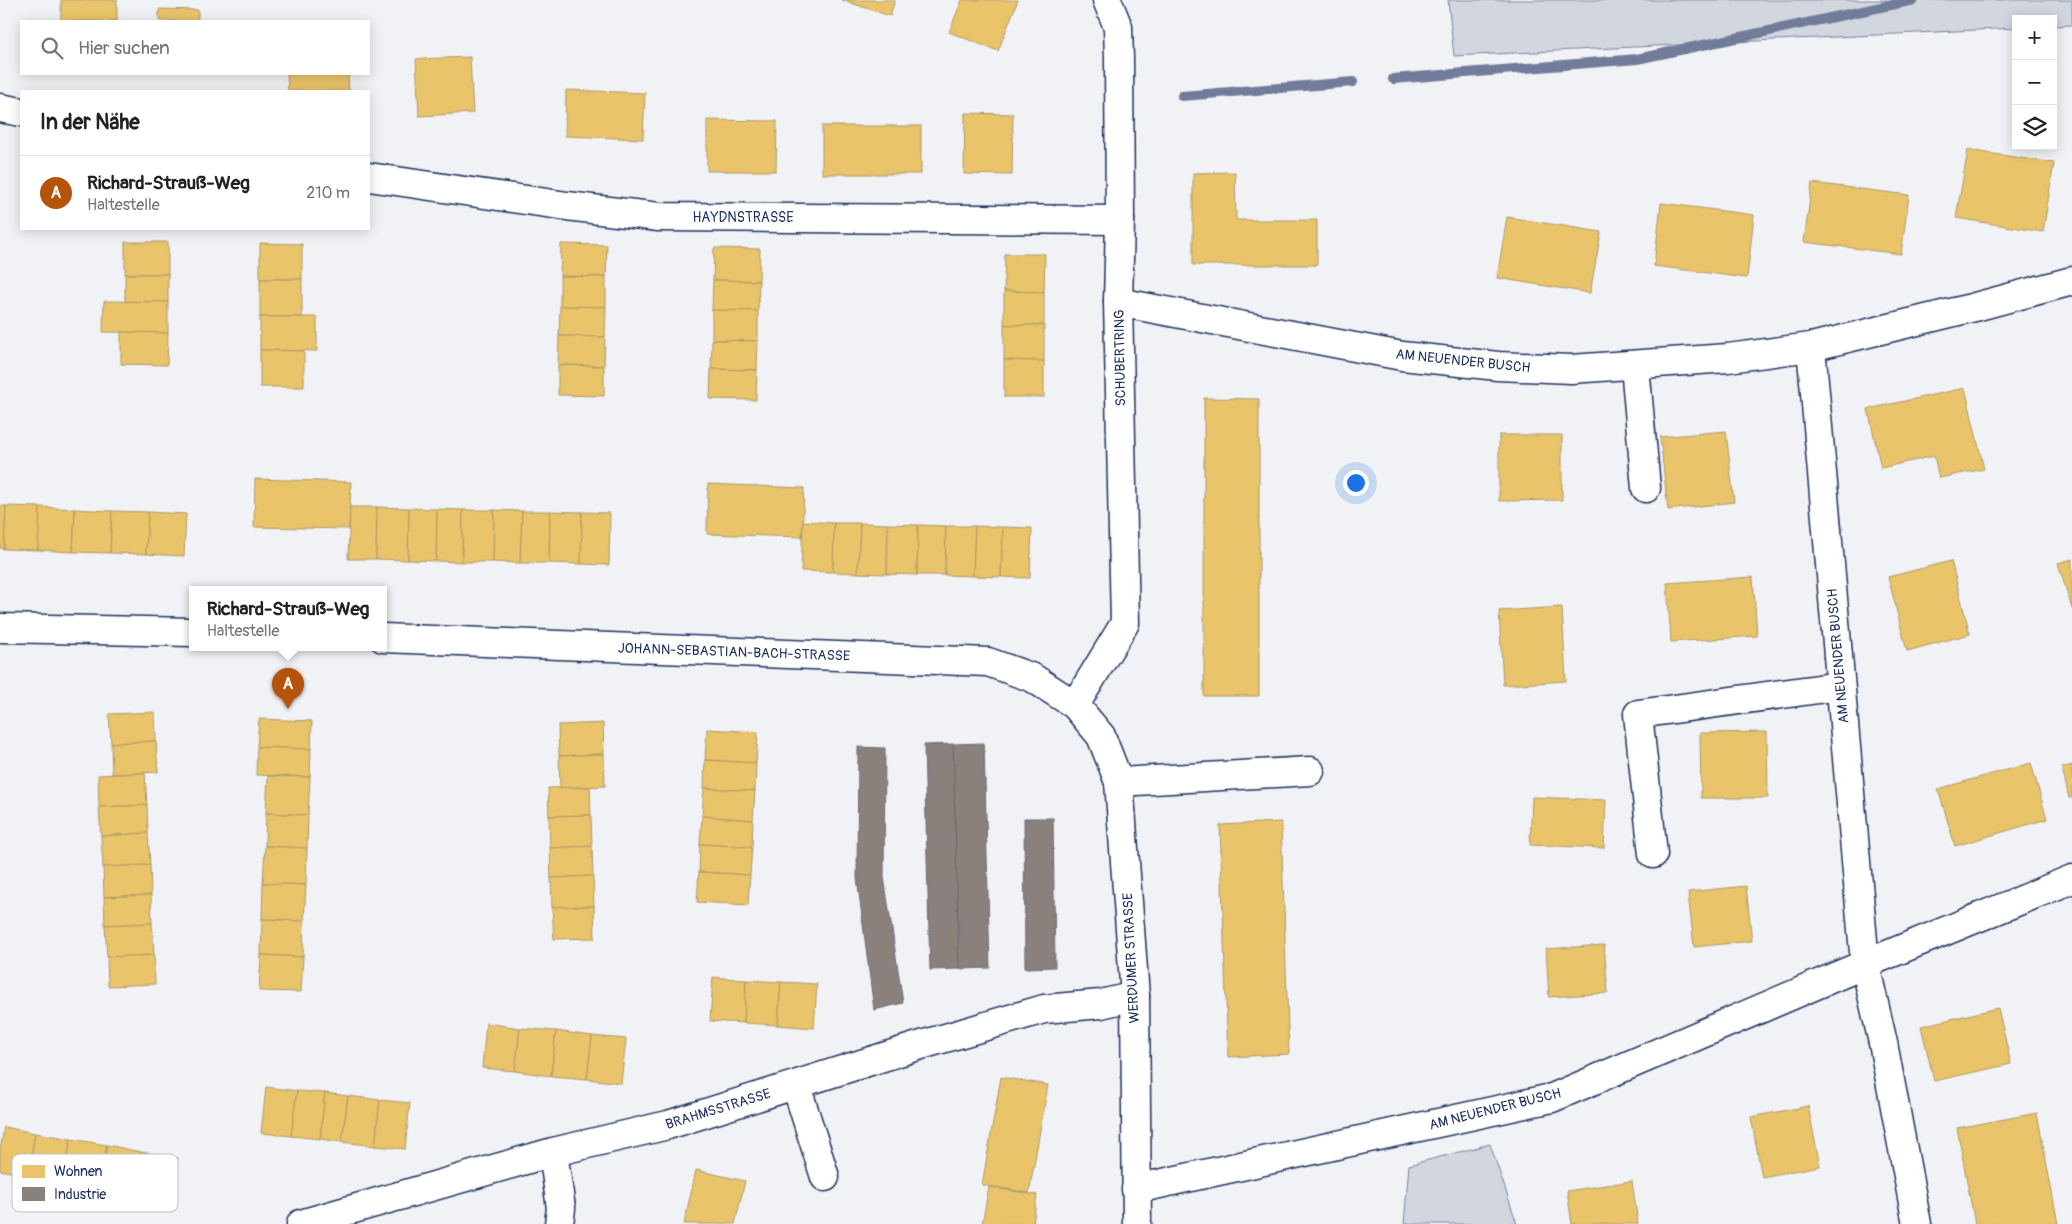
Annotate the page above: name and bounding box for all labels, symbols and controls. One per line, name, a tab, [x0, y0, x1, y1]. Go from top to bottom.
map controls	[2012, 15, 2057, 150]
button: +	[2012, 15, 2057, 60]
search box	[20, 20, 370, 75]
icon: search	[38, 34, 66, 62]
text: Hier suchen	[78, 36, 170, 60]
button: −	[2012, 60, 2057, 105]
button: layers	[2012, 105, 2057, 150]
text: In der Nähe	[40, 109, 140, 136]
text: Richard-Strauß-Weg	[87, 171, 250, 195]
text: A	[51, 183, 61, 203]
text: 210 m	[306, 183, 350, 203]
text: Haltestelle	[87, 195, 160, 215]
street label: HAYDNSTRASSE	[692, 209, 794, 226]
street label: SCHUBERTRING	[1111, 309, 1129, 407]
street label: AM NEUENDER BUSCH	[1395, 345, 1531, 377]
your location	[1343, 470, 1369, 496]
popup	[189, 586, 387, 651]
street label: AM NEUENDER BUSCH	[1824, 588, 1852, 724]
text: Richard-Strauß-Weg	[207, 597, 369, 621]
text: Haltestelle	[207, 621, 279, 641]
street label: JOHANN-SEBASTIAN-BACH-STRASSE	[618, 639, 850, 665]
pin: A	[272, 668, 304, 709]
street label: WERDUMER STRASSE	[1119, 892, 1143, 1024]
street label: AM NEUENDER BUSCH	[1427, 1084, 1563, 1134]
street label: BRAHMSSTRASSE	[663, 1085, 773, 1133]
legend	[12, 1154, 178, 1212]
text: Wohnen	[54, 1163, 103, 1180]
text: Industrie	[54, 1186, 106, 1203]

